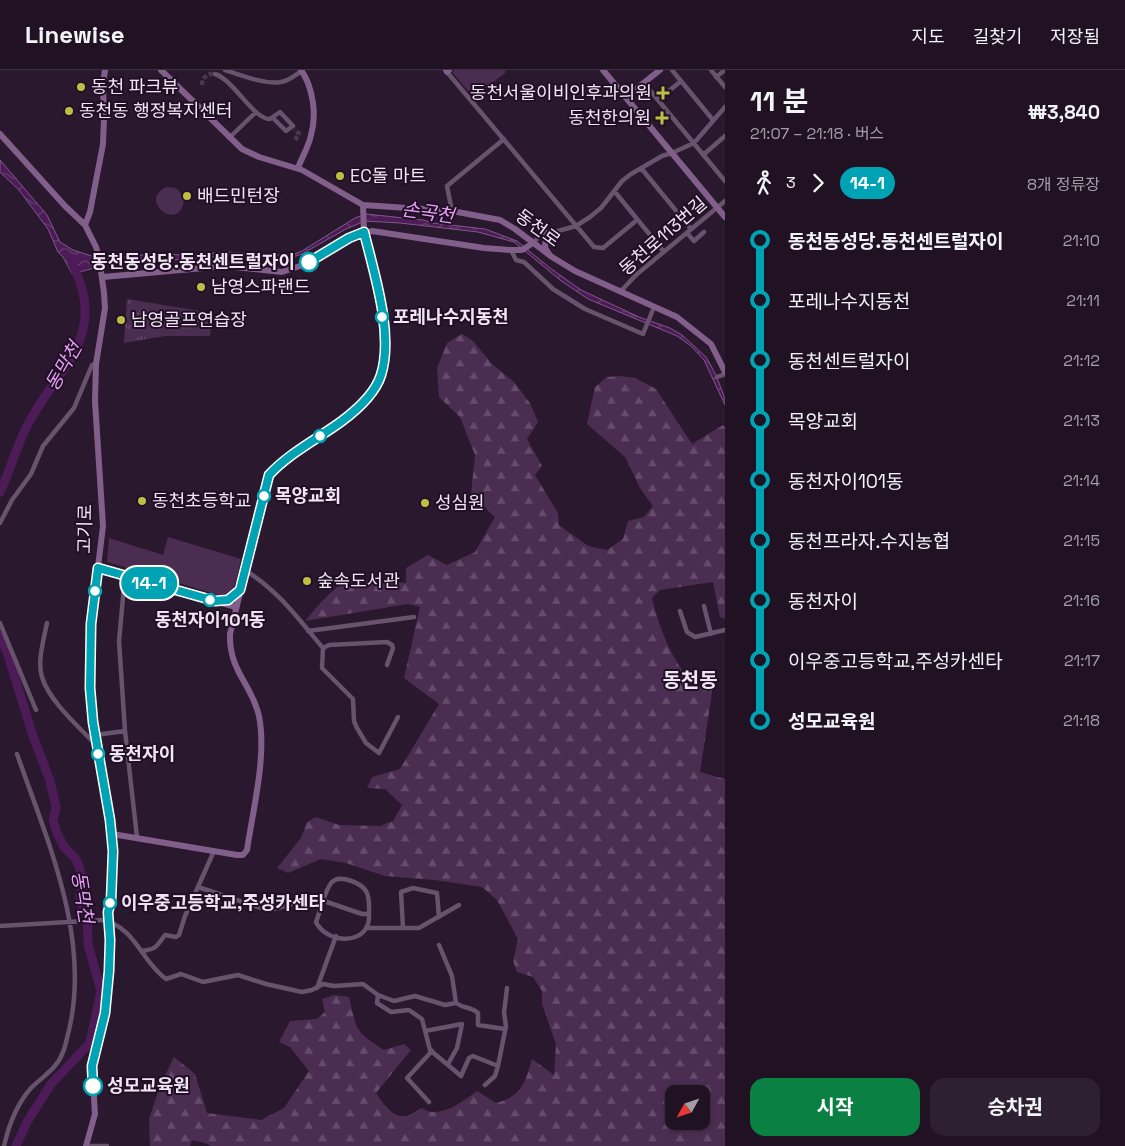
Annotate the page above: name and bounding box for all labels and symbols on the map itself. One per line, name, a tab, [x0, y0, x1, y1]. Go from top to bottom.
place label: 동천 파크뷰	[91, 75, 178, 98]
marker: 동천 파크뷰	[75, 81, 87, 93]
place label: 동천서울이비인후과의원	[470, 81, 652, 104]
marker: 동천서울이비인후과의원	[656, 86, 670, 100]
place label: 동천동 행정복지센터	[79, 99, 233, 122]
marker: 동천동 행정복지센터	[63, 105, 75, 117]
place label: 동천한의원	[568, 106, 651, 129]
marker: 동천한의원	[655, 111, 669, 125]
place label: EC돌 마트	[350, 164, 426, 187]
marker: EC돌 마트	[334, 170, 346, 182]
place label: 배드민턴장	[197, 184, 280, 207]
marker: 배드민턴장	[181, 190, 193, 202]
street label: 동천로113번길	[614, 191, 711, 280]
water label: 손곡천	[400, 196, 457, 229]
street label: 동천로	[511, 204, 565, 252]
place label: 동천동성당.동천센트럴자이	[91, 250, 295, 273]
marker: 동천동성당.동천센트럴자이	[299, 252, 319, 272]
place label: 남영스파랜드	[211, 275, 310, 298]
marker: 남영스파랜드	[195, 281, 207, 293]
place label: 포레나수지동천	[393, 305, 509, 328]
place label: 남영골프연습장	[131, 308, 247, 331]
marker: 포레나수지동천	[375, 310, 389, 324]
marker: 남영골프연습장	[115, 314, 127, 326]
water label: 동막천	[39, 336, 88, 395]
unlabelled marker	[313, 429, 327, 443]
place label: 목양교회	[275, 484, 341, 507]
place label: 동천초등학교	[152, 489, 251, 512]
marker: 목양교회	[257, 489, 271, 503]
place label: 성심원	[435, 491, 485, 514]
marker: 동천초등학교	[136, 495, 148, 507]
marker: 성심원	[419, 497, 431, 509]
street label: 고기로	[73, 504, 96, 554]
line badge: 14-1	[114, 567, 184, 599]
place label: 숲속도서관	[317, 569, 400, 592]
marker: 숲속도서관	[301, 575, 313, 587]
unlabelled marker	[88, 584, 102, 598]
marker: 동천자이101동	[203, 593, 217, 607]
place label: 동천자이101동	[155, 608, 265, 631]
district label: 동천동	[662, 667, 718, 693]
place label: 동천자이	[109, 742, 175, 765]
marker: 동천자이	[91, 747, 105, 761]
water label: 동막천	[66, 869, 99, 926]
place label: 이우중고등학교,주성카센타	[121, 891, 325, 914]
marker: 이우중고등학교,주성카센타	[103, 896, 117, 910]
place label: 성모교육원	[107, 1074, 190, 1097]
marker: 성모교육원	[83, 1076, 103, 1096]
north arrow	[665, 1085, 710, 1130]

